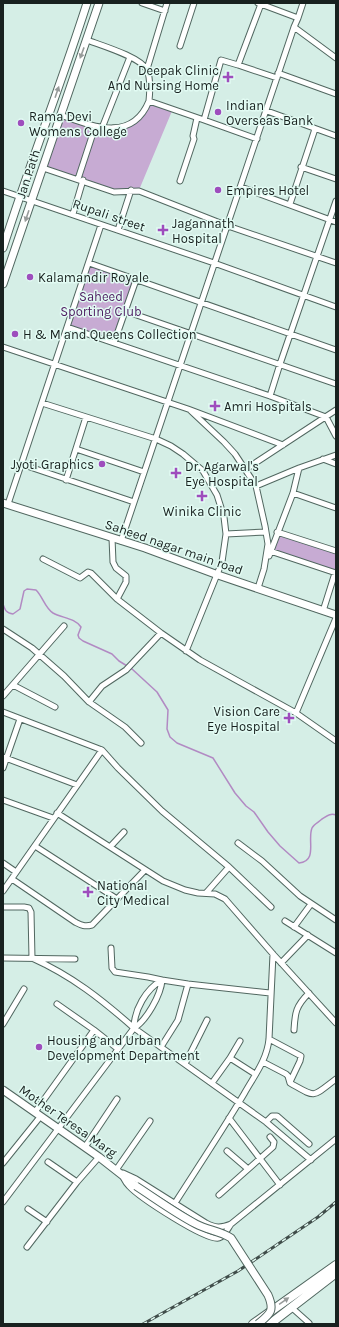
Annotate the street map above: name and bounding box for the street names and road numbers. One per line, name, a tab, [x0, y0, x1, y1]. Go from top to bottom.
street label: Jan Path	[13, 148, 43, 200]
street label: Rupali street	[71, 196, 147, 234]
street label: Saheed nagar main road	[103, 516, 245, 578]
street label: Mother Teresa Marg	[16, 1082, 120, 1161]

